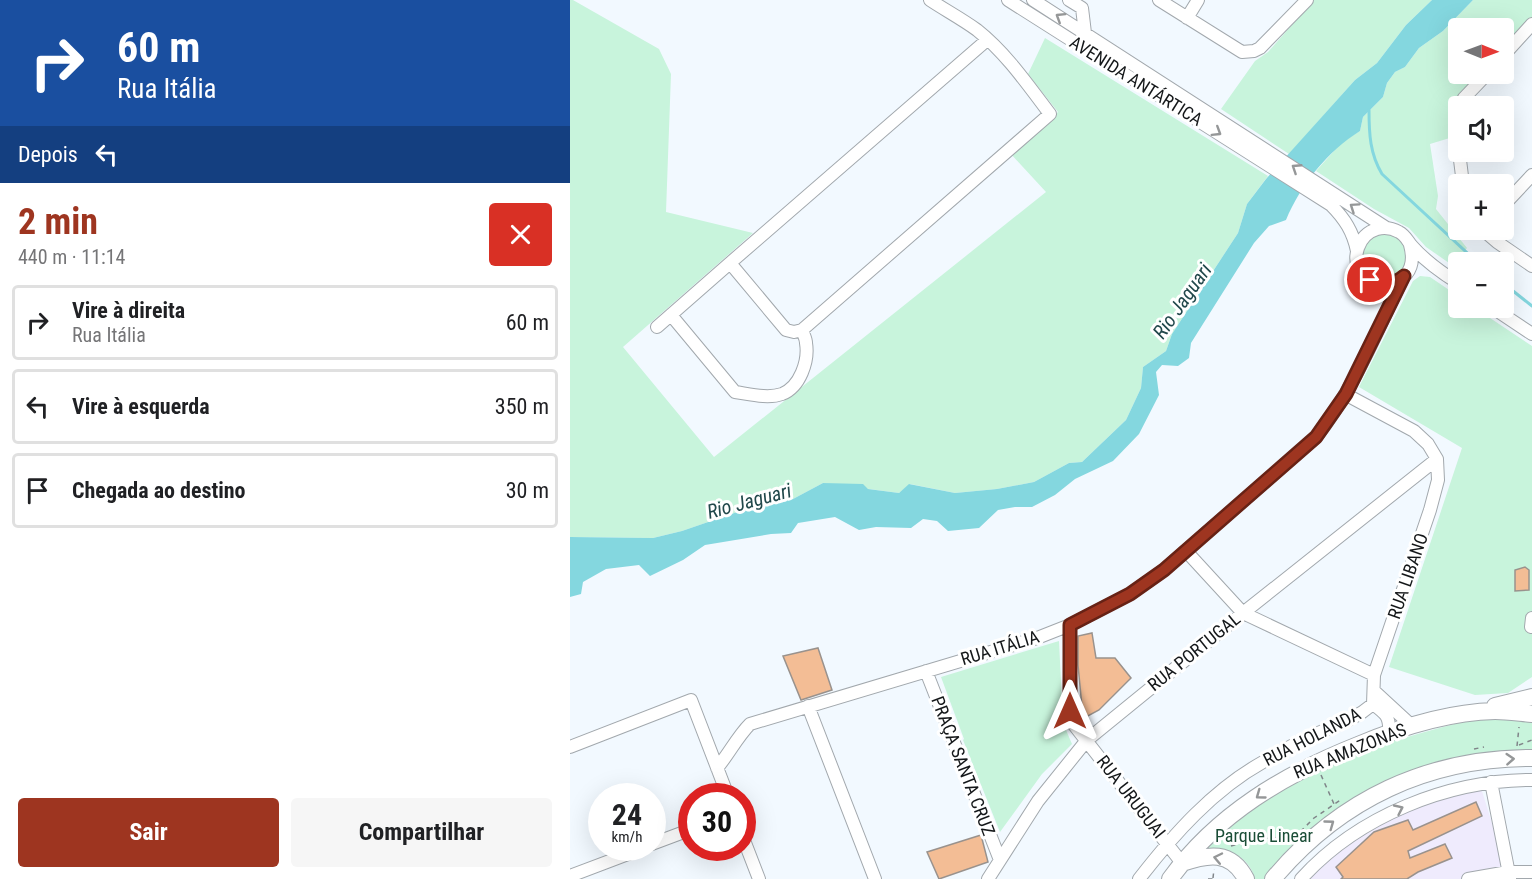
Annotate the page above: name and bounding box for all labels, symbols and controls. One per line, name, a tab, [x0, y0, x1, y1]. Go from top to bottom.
one-way arrow	[1056, 13, 1066, 25]
north arrow	[1448, 18, 1514, 84]
map controls	[1448, 18, 1514, 318]
text: 60 m	[117, 23, 200, 72]
icon: right	[18, 24, 96, 102]
street label: AVENIDA ANTÁRTICA	[1066, 31, 1207, 130]
text: Rua Itália	[117, 73, 217, 105]
button: sound	[1448, 96, 1514, 162]
one-way arrow	[1210, 125, 1221, 136]
icon: left	[90, 138, 123, 171]
text: Depois	[18, 142, 78, 167]
one-way arrow	[1291, 165, 1302, 176]
button: +	[1448, 174, 1514, 240]
text: 2 min	[18, 201, 98, 243]
button: close	[489, 203, 552, 266]
one-way arrow	[1349, 203, 1360, 214]
text: 440 m · 11:14	[18, 245, 125, 269]
button: −	[1448, 252, 1514, 318]
pin	[1344, 254, 1395, 305]
water label: Rio Jaguari	[1147, 258, 1217, 343]
icon: arrive	[1353, 263, 1386, 296]
text: Vire à direita	[72, 298, 185, 323]
icon: right	[21, 306, 54, 339]
text: 60 m	[506, 310, 549, 335]
text: Rua Itália	[72, 323, 146, 347]
icon: left	[21, 390, 54, 423]
text: Vire à esquerda	[72, 394, 210, 419]
text: 350 m	[495, 394, 549, 419]
icon: arrive	[21, 474, 54, 507]
text: Chegada ao destino	[72, 478, 246, 503]
text: 30 m	[506, 478, 549, 503]
water label: Rio Jaguari	[704, 478, 794, 524]
street label: RUA LIBANO	[1383, 530, 1432, 621]
street label: RUA PORTUGAL	[1143, 608, 1244, 695]
street label: RUA ITÁLIA	[958, 625, 1042, 669]
position arrow	[1038, 679, 1102, 743]
street label: PRAÇA SANTA CRUZ	[927, 693, 1000, 838]
street label: RUA HOLANDA	[1259, 703, 1365, 770]
street label: RUA AMAZONAS	[1290, 718, 1409, 783]
street label: RUA URUGUAI	[1093, 751, 1170, 842]
one-way arrow	[1505, 752, 1514, 765]
speed limit sign: 30	[678, 783, 756, 861]
one-way arrow	[1255, 788, 1266, 799]
text: 24	[612, 797, 642, 832]
button: Sair	[18, 798, 279, 867]
button: Compartilhar	[291, 798, 552, 867]
one-way arrow	[1393, 805, 1404, 817]
one-way arrow	[1323, 821, 1334, 832]
park label: Parque Linear	[1215, 825, 1314, 846]
text: km/h	[612, 828, 642, 846]
one-way arrow	[1213, 852, 1223, 865]

